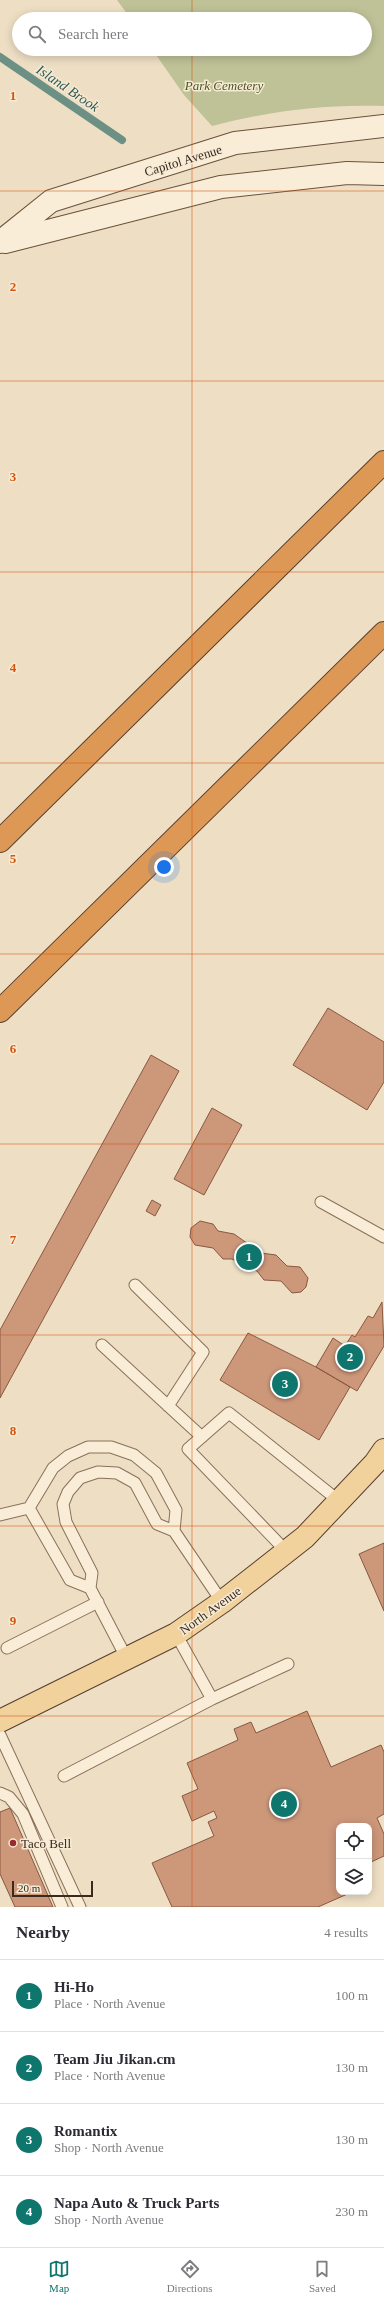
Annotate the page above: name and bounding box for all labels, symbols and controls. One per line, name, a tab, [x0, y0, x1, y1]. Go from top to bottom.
search box	[12, 12, 372, 56]
icon: search	[26, 23, 48, 45]
text: Search here	[58, 26, 128, 42]
water label: Island Brook	[33, 61, 102, 115]
park label: Park Cemetery	[184, 78, 263, 93]
text: 1	[10, 88, 16, 103]
street label: Capitol Avenue	[143, 142, 224, 179]
text: 2	[10, 279, 16, 294]
text: 3	[10, 469, 17, 484]
text: 4	[10, 660, 17, 675]
text: 5	[10, 851, 17, 866]
your location	[154, 857, 174, 877]
text: 6	[10, 1041, 17, 1056]
text: 7	[10, 1232, 17, 1247]
pin: 1	[236, 1242, 262, 1272]
pin: 2	[337, 1342, 363, 1372]
pin: 3	[272, 1369, 298, 1399]
text: 8	[10, 1423, 17, 1438]
street label: North Avenue	[177, 1583, 244, 1638]
text: 9	[10, 1613, 17, 1628]
pin: 4	[271, 1789, 297, 1819]
map controls	[336, 1823, 372, 1895]
button: locate	[336, 1823, 372, 1859]
place label: Taco Bell	[21, 1836, 71, 1851]
marker: Taco Bell	[8, 1838, 18, 1848]
button: layers	[336, 1859, 372, 1895]
scale bar	[12, 1879, 93, 1898]
text: 20 m	[18, 1882, 40, 1894]
text: Nearby	[16, 1923, 70, 1942]
text: 4 results	[324, 1925, 368, 1940]
text: Hi-Ho	[54, 1979, 94, 1995]
text: 1	[26, 1988, 32, 2003]
text: 100 m	[335, 1988, 368, 2003]
text: Place · North Avenue	[54, 1996, 165, 2011]
text: Team Jiu Jikan.cm	[54, 2051, 176, 2067]
text: 2	[26, 2060, 32, 2075]
text: 130 m	[335, 2060, 368, 2075]
text: Place · North Avenue	[54, 2068, 165, 2083]
text: Romantix	[54, 2123, 117, 2139]
text: 3	[26, 2132, 32, 2147]
text: 130 m	[335, 2132, 368, 2147]
text: Shop · North Avenue	[54, 2140, 164, 2155]
text: Napa Auto & Truck Parts	[54, 2195, 219, 2211]
text: 4	[26, 2204, 32, 2219]
text: 230 m	[335, 2204, 368, 2219]
text: Shop · North Avenue	[54, 2212, 164, 2227]
tab: Map	[48, 2258, 70, 2294]
tab: Directions	[167, 2258, 212, 2294]
tab: Saved	[309, 2258, 336, 2294]

